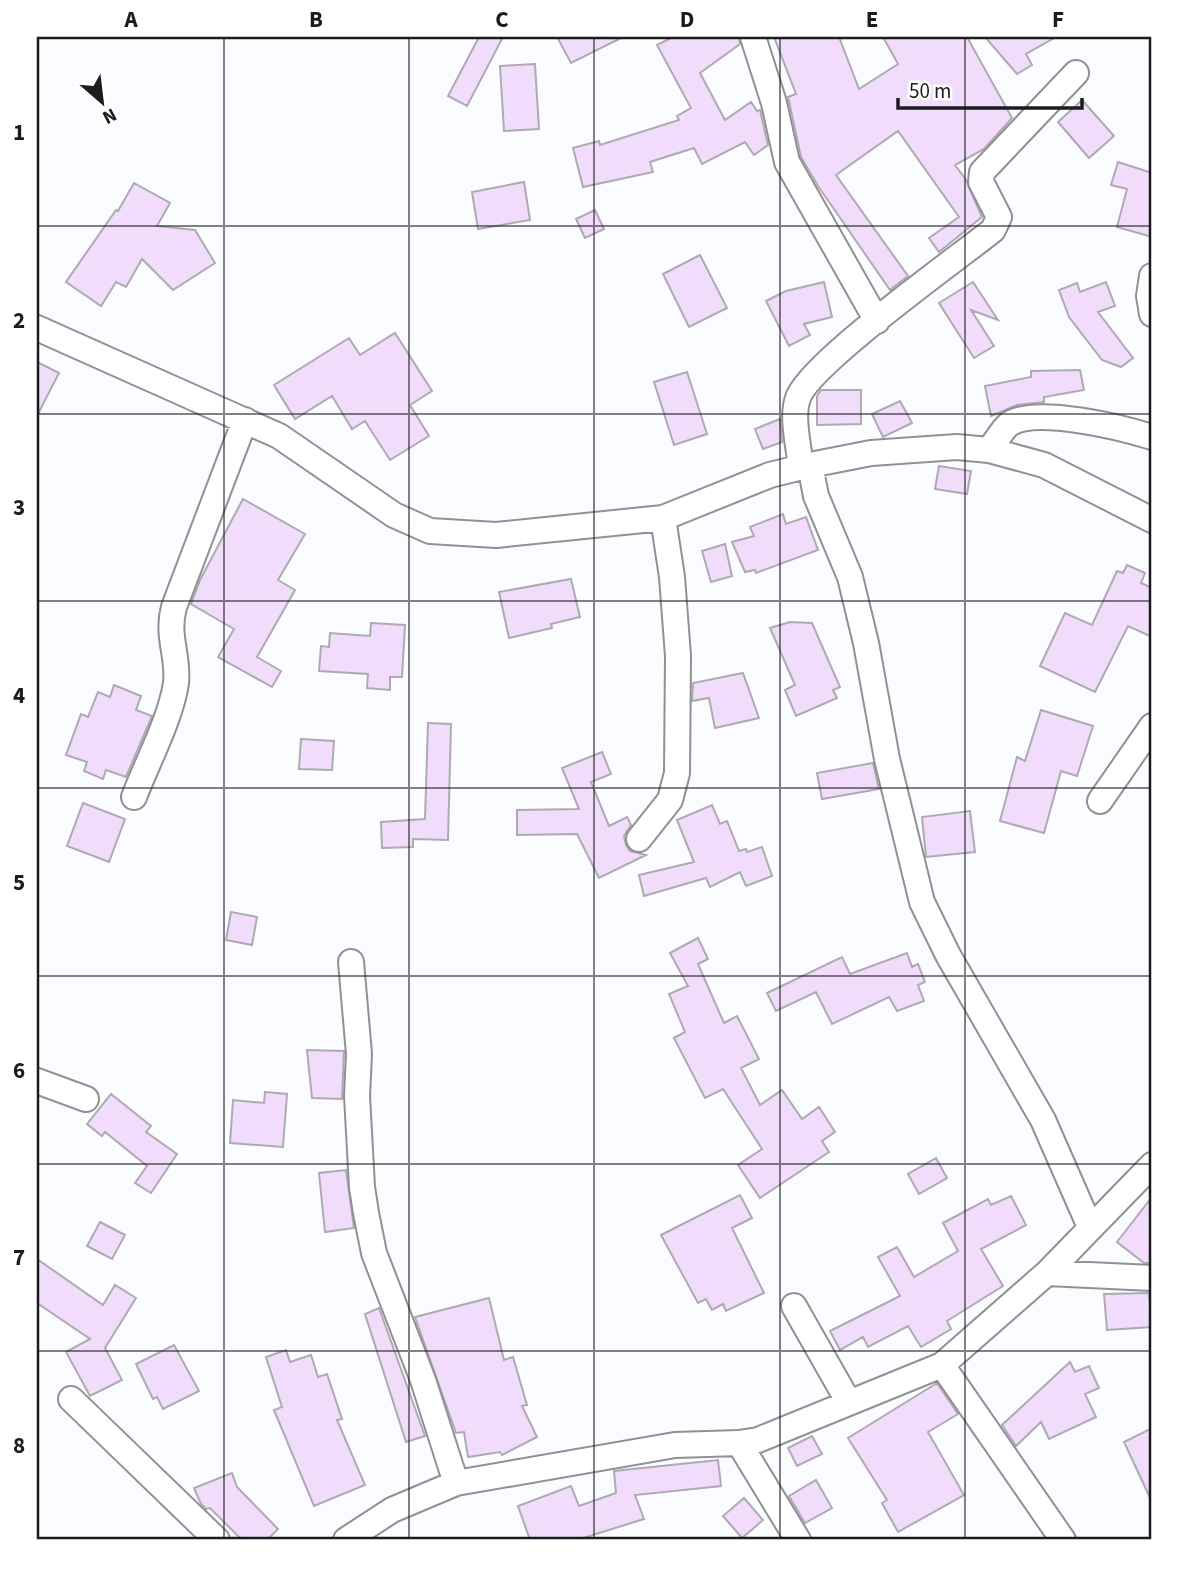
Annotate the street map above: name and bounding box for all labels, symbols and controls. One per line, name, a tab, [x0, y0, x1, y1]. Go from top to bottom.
text: A	[123, 3, 138, 36]
text: B	[309, 3, 323, 36]
text: C	[495, 3, 509, 36]
text: D	[680, 3, 694, 36]
text: E	[866, 3, 878, 36]
text: F	[1052, 3, 1064, 36]
north arrow	[66, 66, 136, 136]
scale bar	[898, 66, 1082, 110]
text: 50 m	[909, 76, 951, 106]
text: N	[97, 101, 121, 131]
text: 1	[13, 116, 25, 149]
text: 2	[13, 304, 25, 337]
text: 3	[13, 491, 25, 524]
text: 4	[13, 679, 25, 712]
text: 5	[13, 866, 25, 899]
text: 6	[13, 1054, 25, 1087]
text: 7	[13, 1241, 25, 1274]
text: 8	[13, 1429, 25, 1462]

